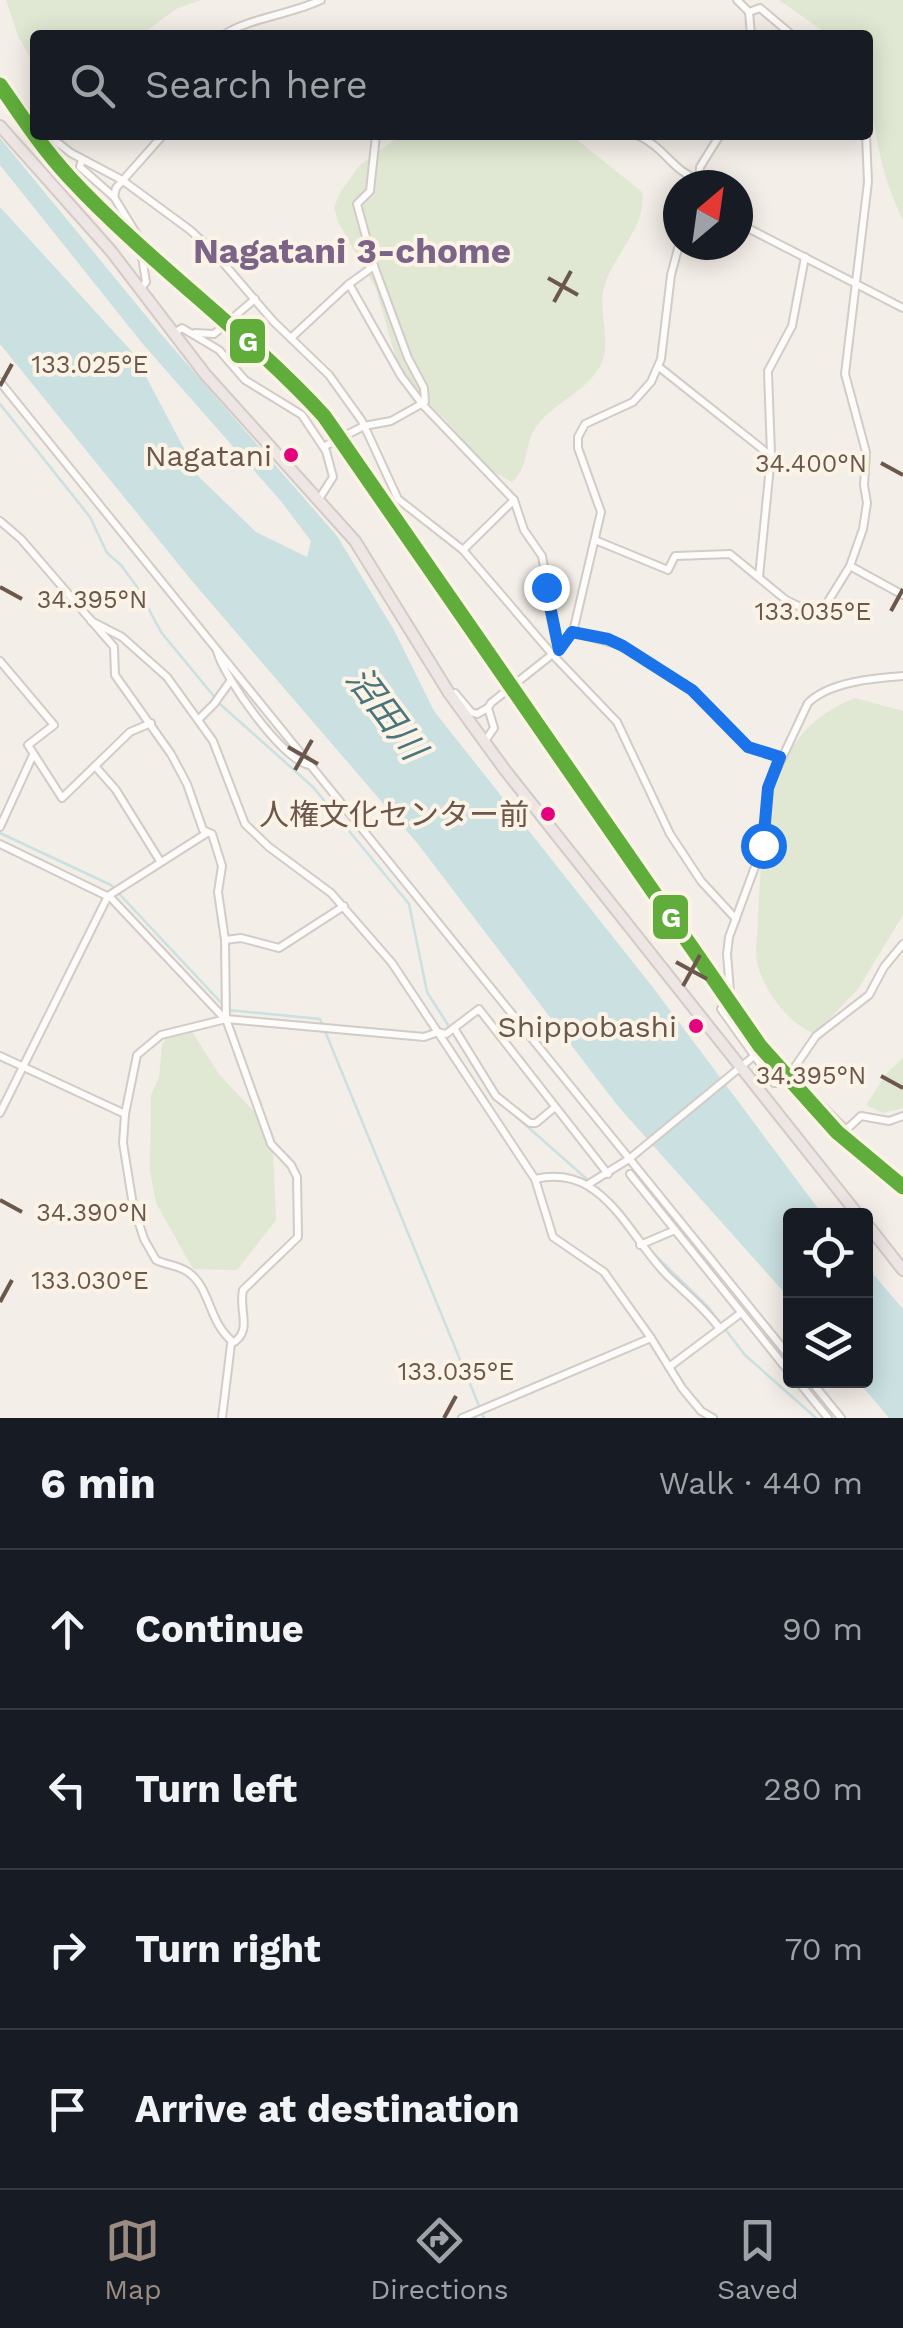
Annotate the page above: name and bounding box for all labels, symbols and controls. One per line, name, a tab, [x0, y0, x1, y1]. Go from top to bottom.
search box	[30, 30, 873, 140]
icon: search	[65, 58, 120, 113]
text: Search here	[145, 63, 368, 107]
north arrow	[663, 170, 753, 260]
district label: Nagatani 3-chome	[193, 230, 511, 272]
line badge: G	[228, 317, 267, 365]
text: G	[238, 325, 258, 358]
text: 133.025°E	[31, 350, 149, 379]
place label: Nagatani	[145, 438, 272, 473]
marker: Nagatani	[281, 445, 301, 465]
text: 34.400°N	[755, 449, 867, 478]
route end	[524, 565, 570, 611]
text: 34.395°N	[37, 585, 147, 614]
text: 133.035°E	[755, 597, 871, 626]
water label: 沼田川	[338, 658, 437, 771]
place label: 人権文化センター前	[259, 797, 529, 832]
marker: 人権文化センター前	[538, 804, 558, 824]
route start	[741, 823, 787, 869]
line badge: G	[651, 893, 690, 941]
text: G	[661, 901, 681, 934]
place label: Shippobashi	[497, 1009, 677, 1044]
marker: Shippobashi	[686, 1016, 706, 1036]
text: 34.395°N	[756, 1061, 866, 1090]
text: 34.390°N	[36, 1198, 148, 1227]
map controls	[783, 1208, 873, 1388]
button: locate	[783, 1208, 873, 1298]
text: 133.030°E	[31, 1266, 149, 1295]
button: layers	[783, 1298, 873, 1388]
text: 133.035°E	[398, 1357, 514, 1386]
text: 6 min	[40, 1459, 156, 1508]
text: Walk · 440 m	[659, 1464, 863, 1502]
icon: ahead	[40, 1602, 95, 1657]
text: Continue	[135, 1607, 304, 1651]
text: 90 m	[782, 1610, 863, 1648]
icon: left	[40, 1762, 95, 1817]
text: Turn left	[135, 1767, 297, 1811]
text: 280 m	[763, 1770, 863, 1808]
icon: right	[40, 1922, 95, 1977]
text: Turn right	[135, 1927, 321, 1971]
text: 70 m	[784, 1930, 863, 1968]
icon: arrive	[40, 2082, 95, 2137]
text: Arrive at destination	[135, 2087, 520, 2131]
tab: Map	[104, 2213, 162, 2306]
tab: Directions	[370, 2213, 509, 2306]
tab: Saved	[717, 2213, 799, 2306]

